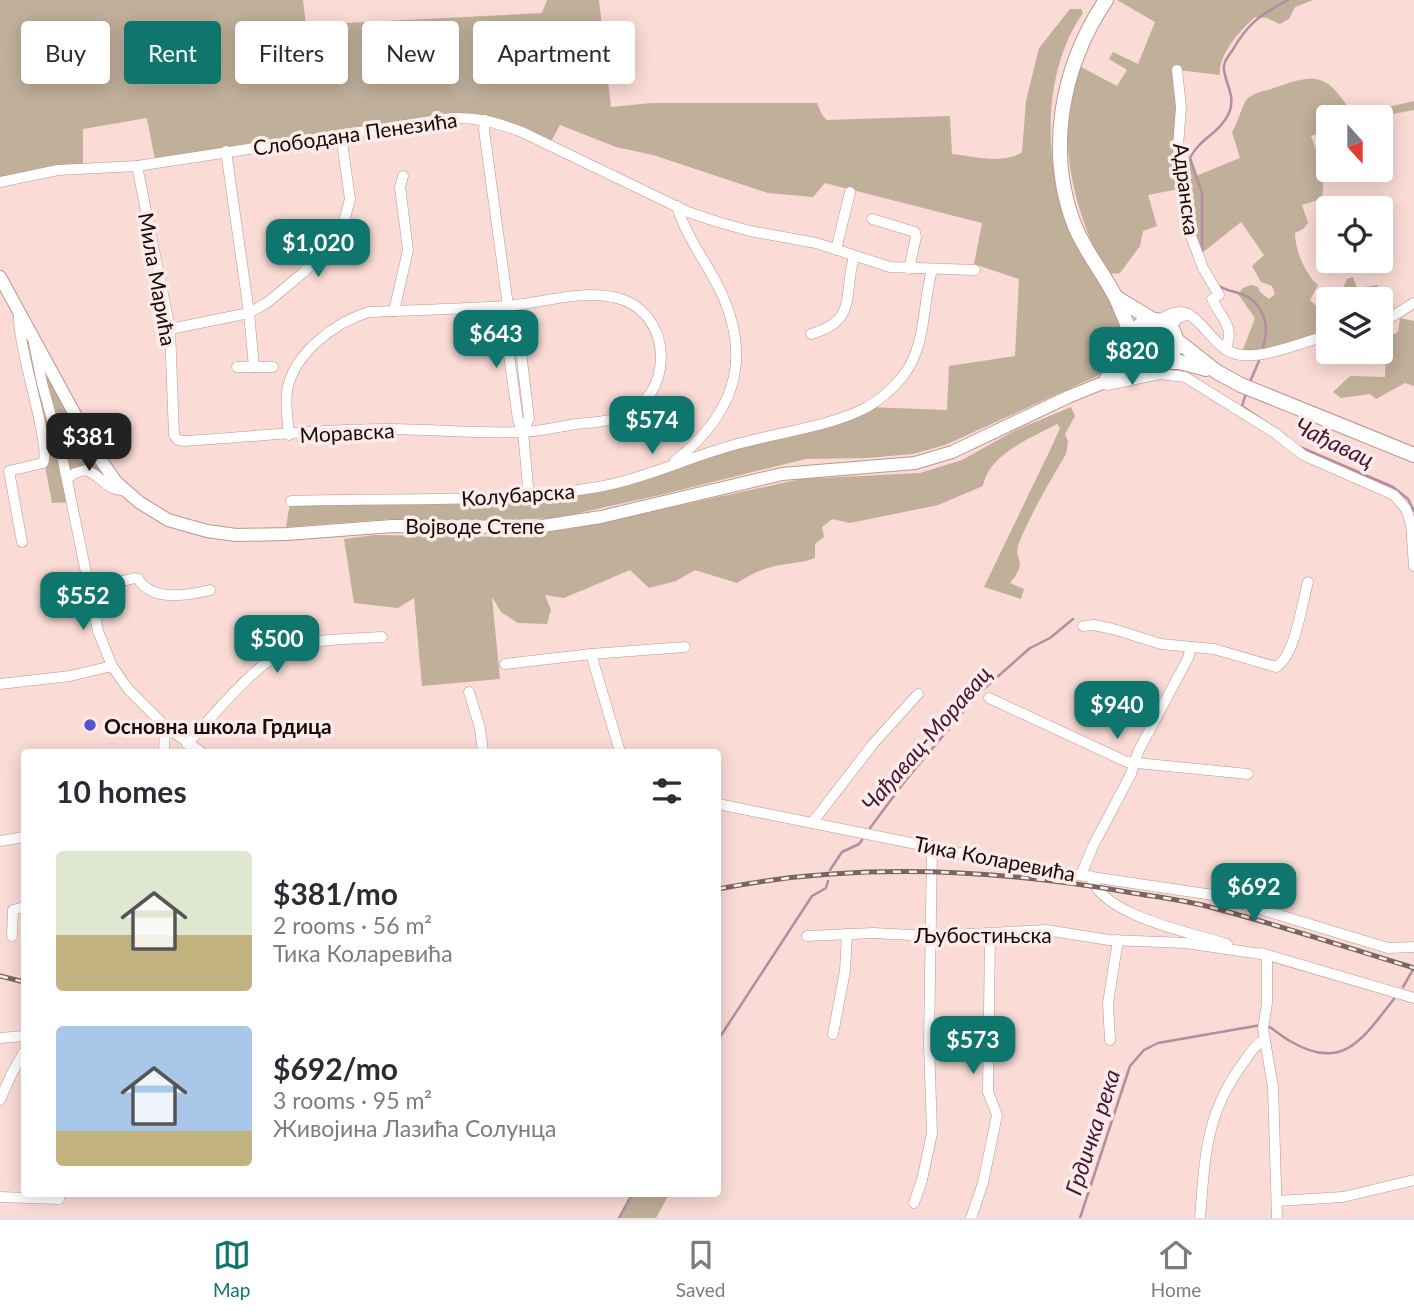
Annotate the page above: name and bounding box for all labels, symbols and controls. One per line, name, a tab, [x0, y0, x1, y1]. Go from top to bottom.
chip: Buy	[21, 21, 110, 84]
chip: Rent	[124, 21, 221, 84]
chip: Filters	[235, 21, 348, 84]
chip: New	[362, 21, 459, 84]
chip: Apartment	[473, 21, 635, 84]
north arrow	[1316, 105, 1393, 182]
map controls	[1316, 105, 1393, 364]
street label: Слободана Пенезића	[251, 106, 459, 160]
street label: Адранска	[1169, 141, 1205, 237]
button: locate	[1316, 196, 1393, 273]
street label: Мила Марића	[134, 210, 182, 348]
pin: $1,020	[261, 219, 375, 279]
text: $1,020	[282, 228, 354, 256]
button: layers	[1316, 287, 1393, 364]
pin: $643	[455, 310, 537, 370]
text: $643	[469, 319, 523, 347]
pin: $820	[1091, 328, 1173, 387]
text: $820	[1105, 336, 1159, 364]
pin: $574	[611, 396, 693, 456]
text: $574	[625, 405, 679, 433]
water label: Чађавац	[1291, 411, 1379, 473]
pin: $381	[48, 414, 130, 473]
street label: Моравска	[299, 417, 395, 447]
text: $381	[62, 422, 116, 450]
street label: Колубарска	[460, 478, 576, 510]
street label: Војводе Степе	[405, 513, 545, 538]
pin: $552	[42, 572, 124, 632]
text: $552	[56, 581, 110, 609]
pin: $500	[236, 616, 318, 675]
text: $500	[250, 624, 304, 652]
water label: Чађавац-Моравац	[855, 660, 997, 816]
pin: $940	[1076, 682, 1158, 741]
text: $940	[1090, 690, 1144, 718]
place label: Основна школа Грдица	[104, 713, 332, 738]
marker: Основна школа Грдица	[82, 717, 98, 733]
icon: filters	[648, 772, 686, 810]
text: 10 homes	[56, 773, 187, 809]
street label: Тика Коларевића	[912, 830, 1078, 886]
pin: $692	[1213, 864, 1295, 923]
text: $692	[1227, 872, 1281, 900]
text: $381/mo	[273, 875, 398, 911]
icon: home	[112, 879, 196, 963]
text: 2 rooms · 56 m²	[273, 911, 432, 939]
street label: Љубостињска	[913, 922, 1052, 947]
text: Тика Коларевића	[273, 939, 453, 967]
pin: $573	[932, 1016, 1014, 1076]
text: $573	[946, 1025, 1000, 1053]
text: $692/mo	[273, 1050, 398, 1086]
icon: home	[112, 1054, 196, 1138]
water label: Грдичка река	[1059, 1066, 1125, 1198]
text: 3 rooms · 95 m²	[273, 1086, 432, 1114]
text: Живојина Лазића Солунца	[273, 1114, 556, 1142]
tab: Map	[213, 1236, 251, 1301]
tab: Saved	[676, 1236, 725, 1301]
tab: Home	[1151, 1236, 1201, 1301]

